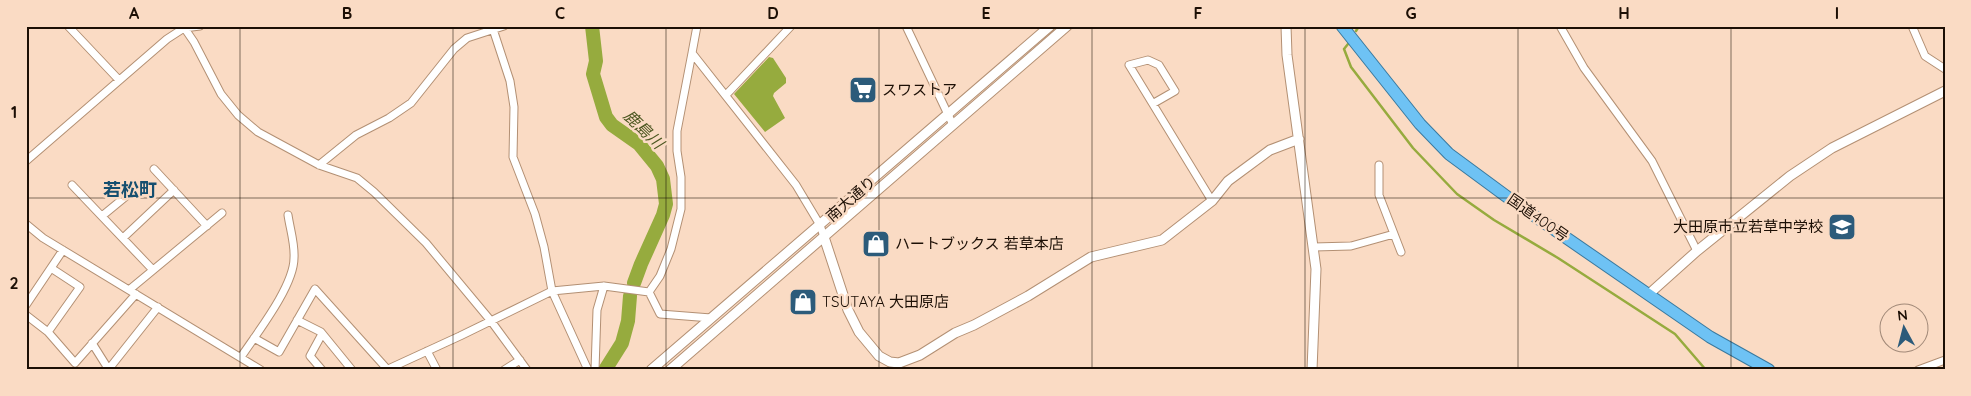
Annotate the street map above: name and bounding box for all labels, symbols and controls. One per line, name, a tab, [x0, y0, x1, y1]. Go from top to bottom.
text: A	[129, 3, 140, 23]
text: B	[342, 3, 352, 23]
text: C	[555, 3, 565, 23]
text: D	[767, 3, 779, 23]
text: E	[981, 3, 991, 23]
text: F	[1194, 3, 1203, 23]
text: G	[1405, 3, 1417, 23]
text: H	[1618, 3, 1630, 23]
text: I	[1835, 3, 1839, 23]
supermarket icon: スワストア	[848, 75, 878, 105]
place label: スワストア	[882, 80, 957, 99]
text: 1	[11, 102, 17, 122]
water label: 鹿島川	[620, 105, 670, 154]
street label: 南大通り	[822, 172, 880, 225]
district label: 若松町	[103, 178, 157, 201]
street label: 国道400号	[1504, 190, 1573, 246]
school or university icon: 大田原市立若草中学校	[1827, 212, 1857, 242]
place label: 大田原市立若草中学校	[1673, 217, 1823, 236]
shop icon: ハートブックス 若草本店	[861, 229, 891, 259]
place label: ハートブックス 若草本店	[895, 234, 1064, 253]
text: 2	[9, 273, 19, 293]
shop icon: TSUTAYA 大田原店	[788, 287, 818, 317]
place label: TSUTAYA 大田原店	[822, 292, 949, 311]
north arrow	[1878, 304, 1928, 354]
text: N	[1896, 306, 1909, 325]

